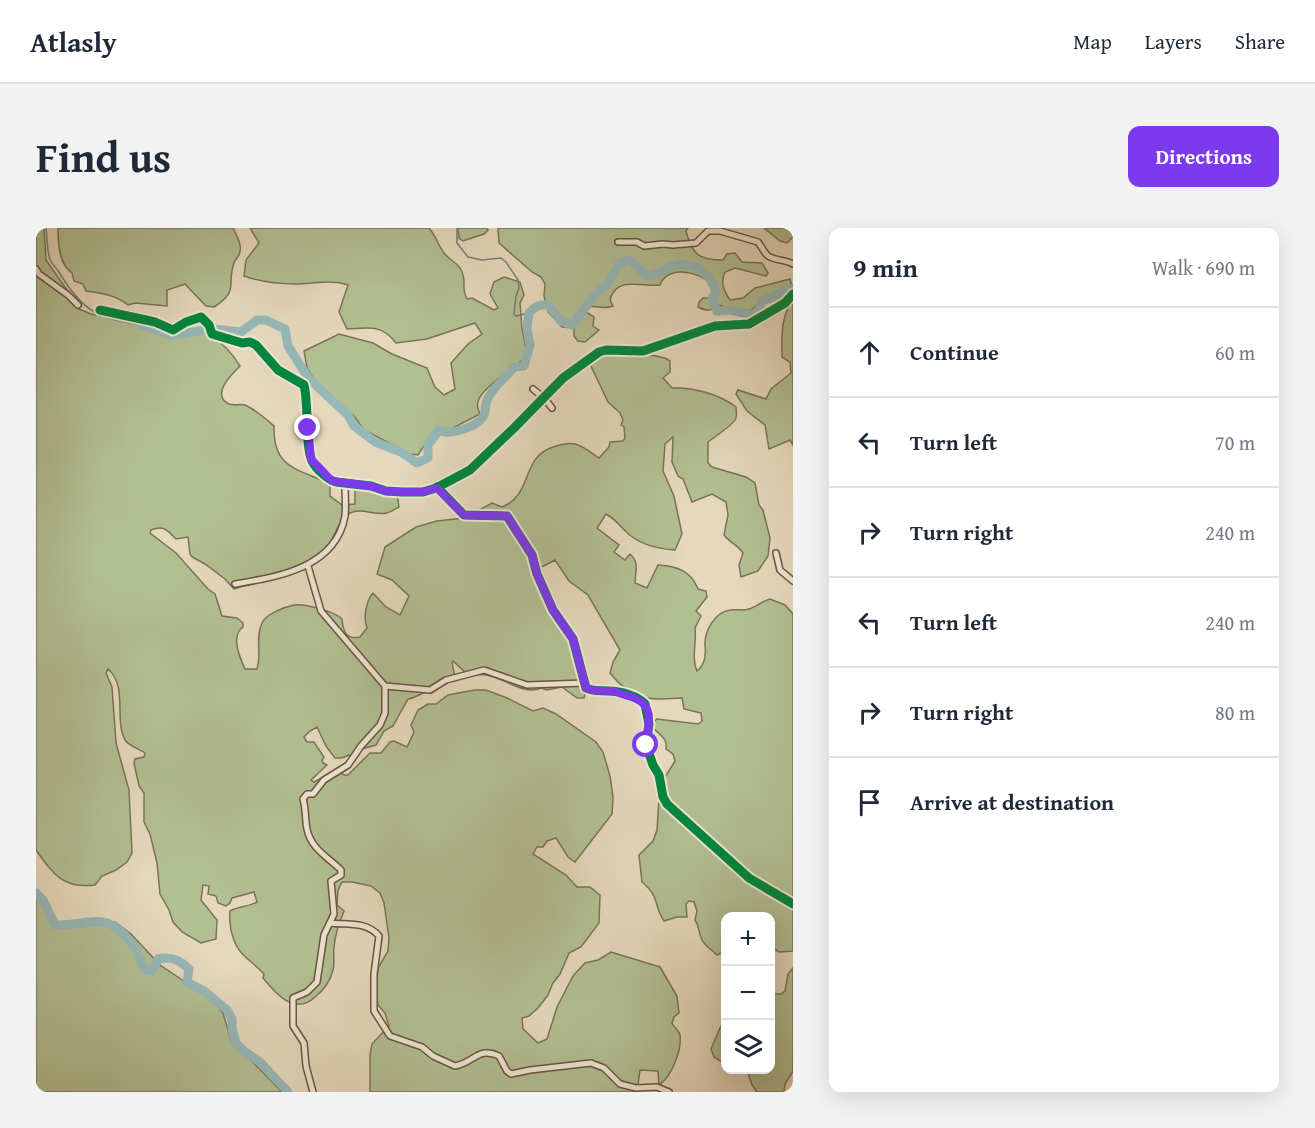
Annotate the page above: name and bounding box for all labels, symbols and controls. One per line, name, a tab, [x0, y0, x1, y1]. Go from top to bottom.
text: Atlasly	[30, 21, 117, 62]
text: Map	[1073, 26, 1112, 57]
text: Layers	[1145, 26, 1202, 57]
text: Share	[1235, 26, 1285, 57]
text: Find us	[36, 126, 171, 187]
button: Directions	[1128, 126, 1279, 187]
text: 9 min	[853, 248, 918, 287]
text: Walk · 690 m	[1152, 253, 1255, 282]
icon: ahead	[853, 336, 886, 369]
text: Continue	[910, 336, 999, 368]
text: 60 m	[1215, 338, 1255, 367]
route end	[294, 414, 320, 440]
icon: left	[853, 426, 886, 459]
text: Turn left	[910, 426, 997, 458]
text: 70 m	[1215, 428, 1255, 457]
icon: right	[853, 516, 886, 549]
text: Turn right	[910, 516, 1013, 548]
text: 240 m	[1205, 518, 1255, 547]
icon: left	[853, 606, 886, 639]
text: Turn left	[910, 606, 997, 638]
text: 240 m	[1205, 608, 1255, 637]
icon: right	[853, 696, 886, 729]
text: Turn right	[910, 696, 1013, 728]
text: 80 m	[1215, 698, 1255, 727]
route start	[632, 731, 658, 757]
icon: arrive	[853, 786, 886, 819]
text: Arrive at destination	[910, 786, 1114, 818]
map controls	[721, 912, 775, 1074]
button: +	[721, 912, 775, 966]
button: −	[721, 966, 775, 1020]
button: layers	[721, 1020, 775, 1074]

